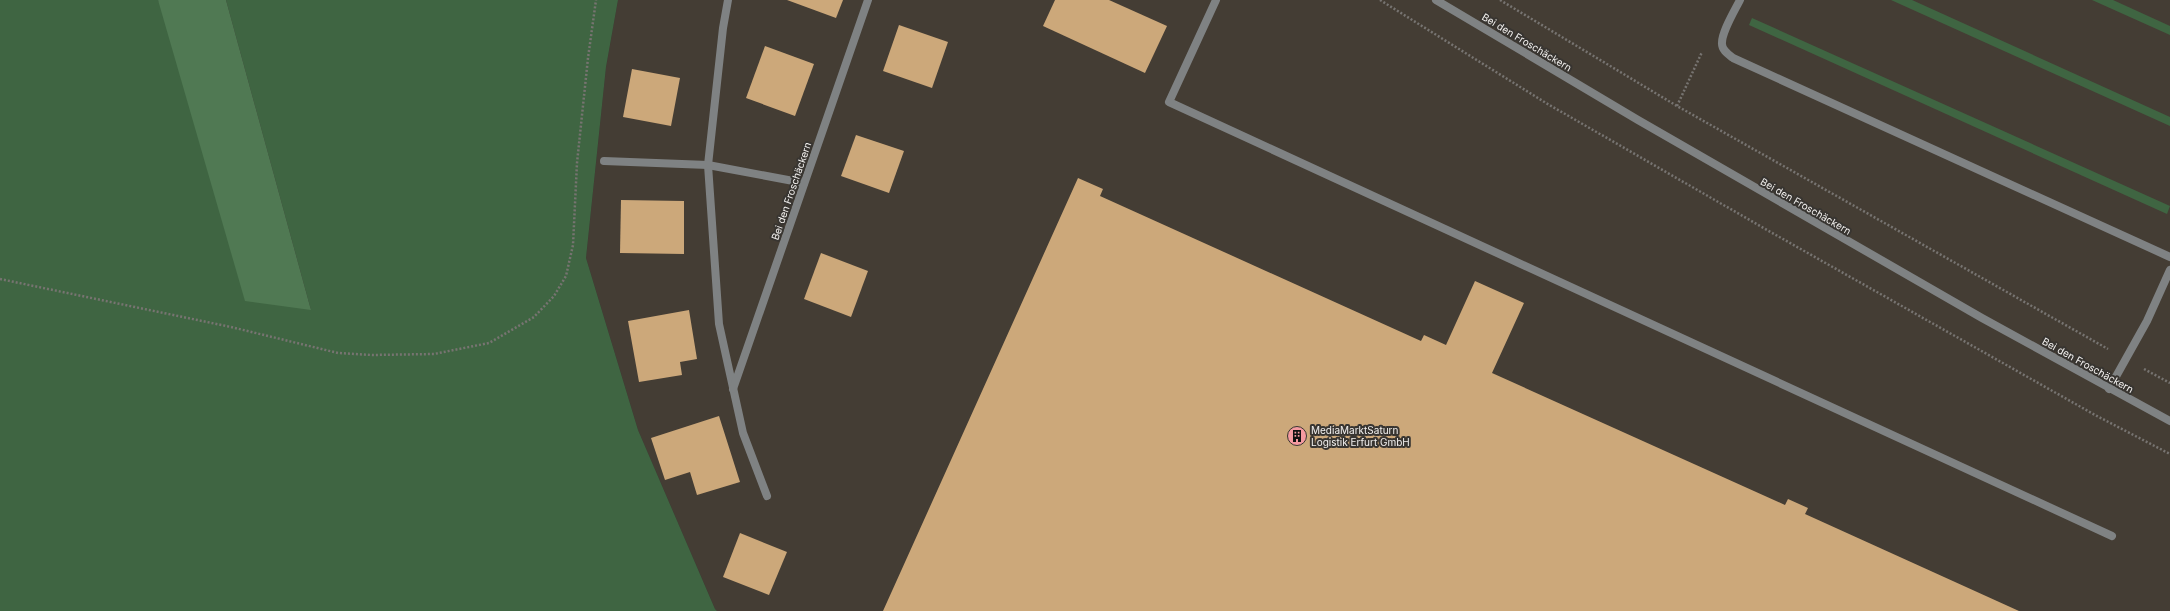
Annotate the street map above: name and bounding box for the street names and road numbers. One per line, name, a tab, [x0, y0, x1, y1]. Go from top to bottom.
street label: Bei den Froschäckern	[1480, 10, 1574, 74]
street label: Bei den Froschäckern	[769, 140, 813, 241]
street label: Bei den Froschäckern	[1759, 175, 1854, 237]
street label: Bei den Froschäckern	[2040, 335, 2136, 395]

